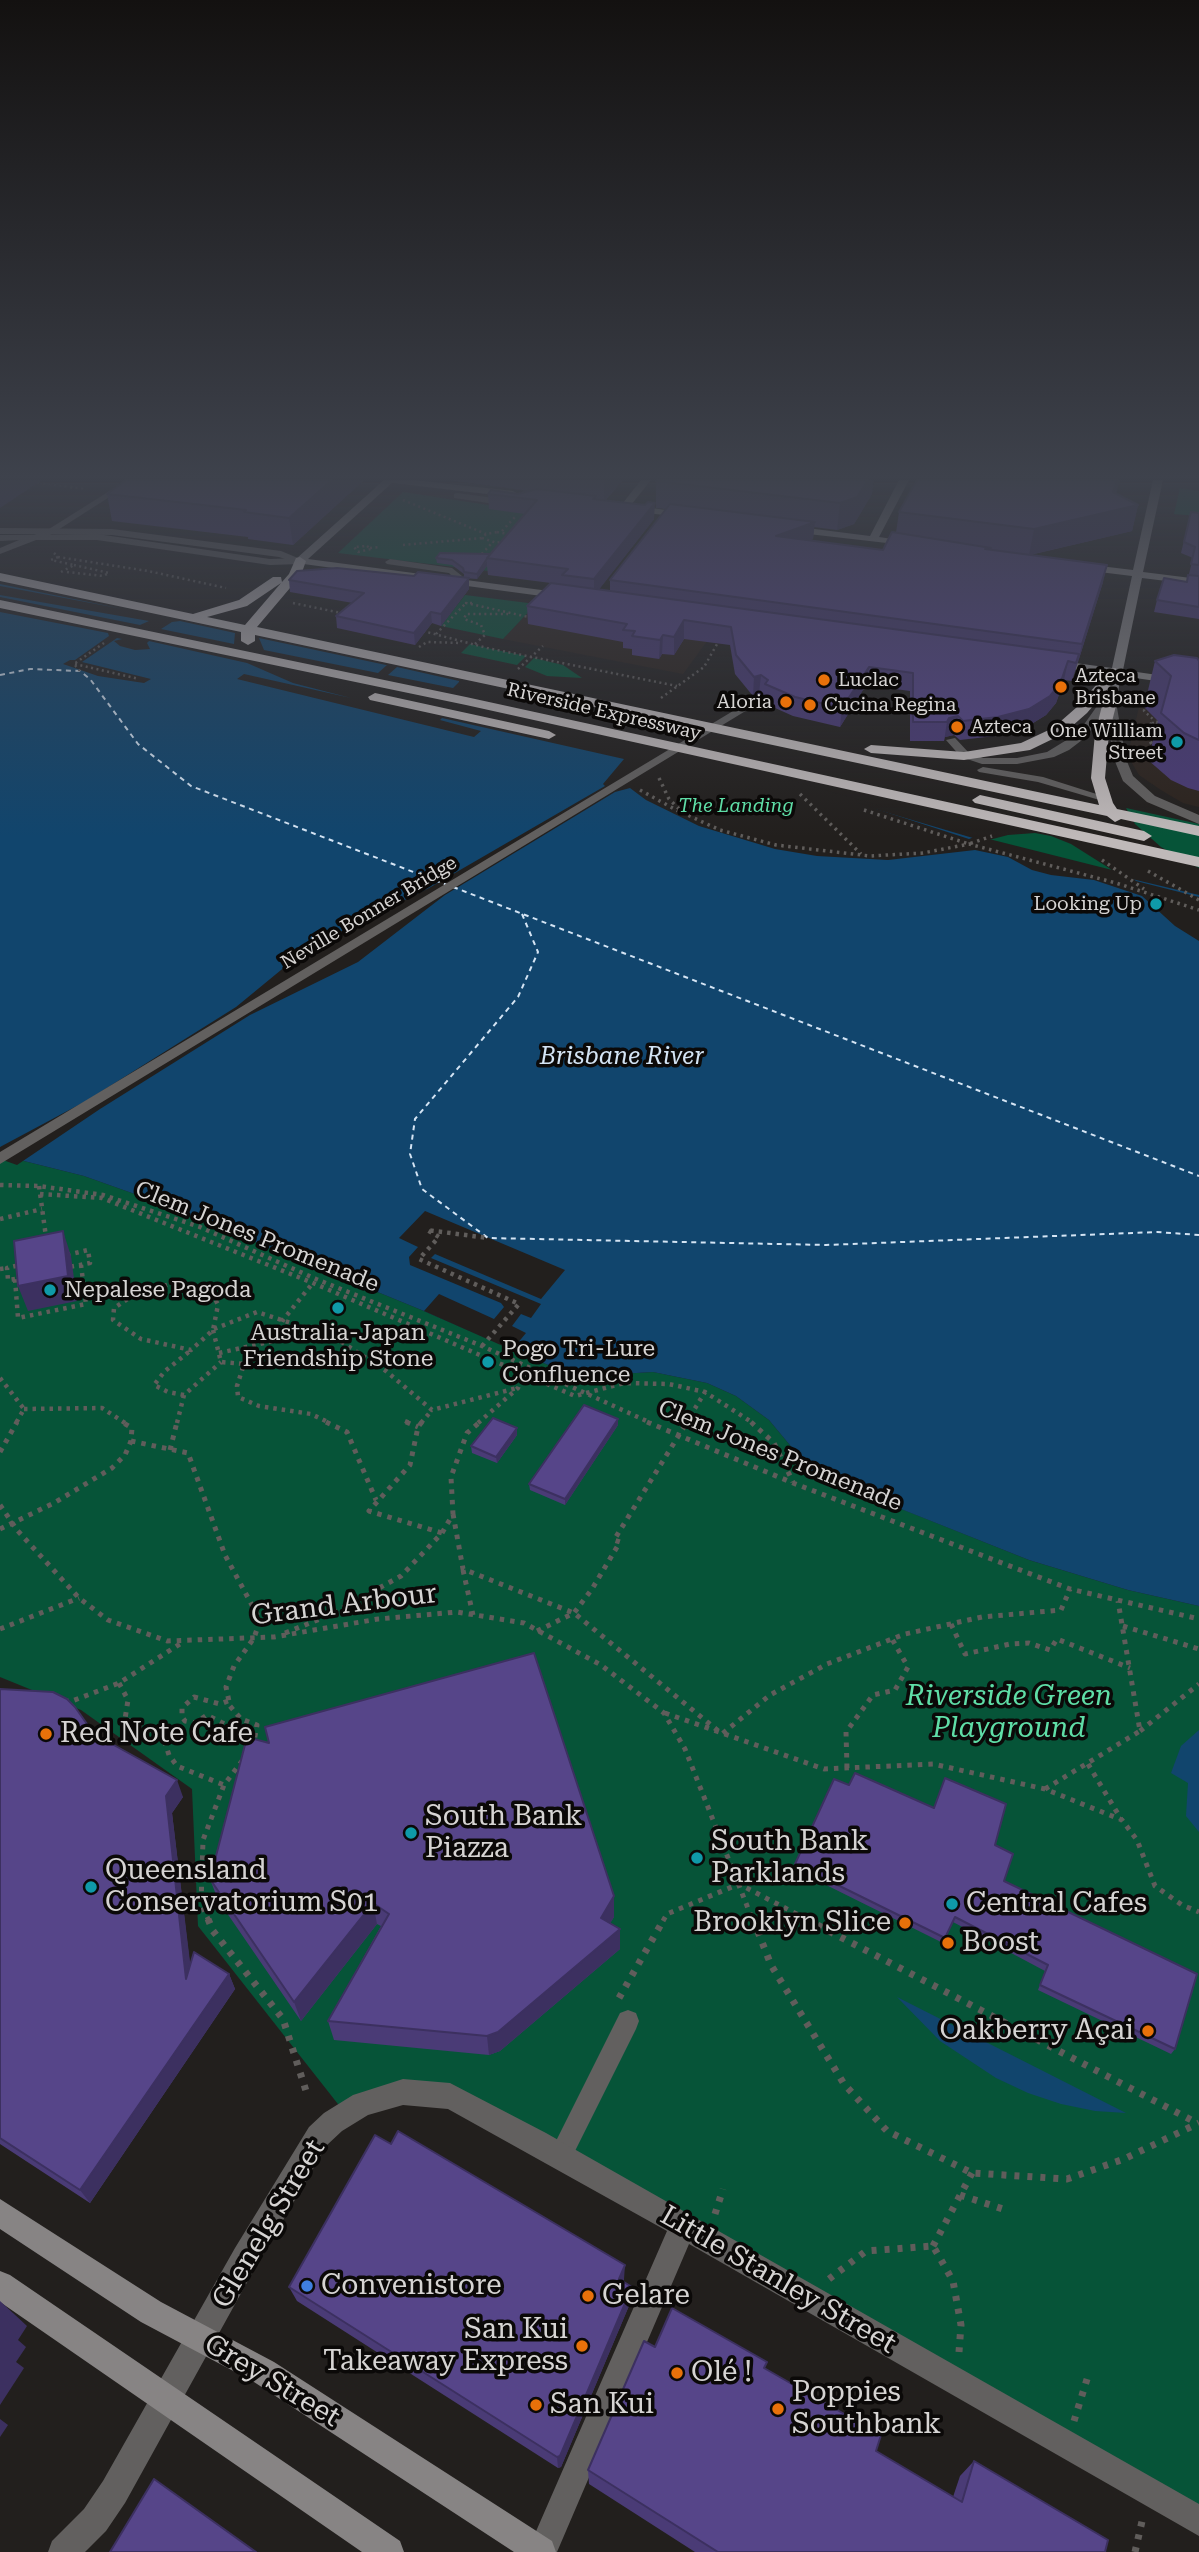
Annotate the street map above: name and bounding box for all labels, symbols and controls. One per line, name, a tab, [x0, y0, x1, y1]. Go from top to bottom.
place label: Azteca Brisbane	[1075, 665, 1156, 709]
place label: Luclac	[838, 669, 899, 691]
marker: Luclac	[816, 672, 832, 688]
street label: Riverside Expressway	[505, 679, 703, 745]
marker: Azteca Brisbane	[1053, 679, 1069, 695]
place label: Aloria	[717, 691, 772, 713]
marker: Aloria	[778, 694, 794, 710]
place label: Cucina Regina	[824, 694, 956, 716]
marker: Cucina Regina	[802, 697, 818, 713]
place label: Azteca	[971, 716, 1032, 738]
marker: Azteca	[949, 719, 965, 735]
place label: One William Street	[1050, 720, 1163, 764]
marker: One William Street	[1169, 734, 1185, 750]
park label: The Landing	[678, 795, 794, 817]
street label: Neville Bonner Bridge	[277, 852, 461, 974]
place label: Looking Up	[1034, 893, 1142, 915]
marker: Looking Up	[1148, 896, 1164, 912]
water label: Brisbane River	[540, 1043, 704, 1071]
street label: Clem Jones Promenade	[131, 1175, 383, 1299]
place label: Nepalese Pagoda	[64, 1276, 252, 1304]
marker: Nepalese Pagoda	[42, 1282, 58, 1298]
marker: Australia-Japan Friendship Stone	[330, 1300, 346, 1316]
place label: Australia-Japan Friendship Stone	[243, 1319, 433, 1373]
place label: Pogo Tri-Lure Confluence	[502, 1335, 655, 1389]
marker: Pogo Tri-Lure Confluence	[480, 1354, 496, 1370]
street label: Clem Jones Promenade	[654, 1394, 906, 1518]
street label: Grand Arbour	[249, 1577, 439, 1633]
park label: Riverside Green Playground	[906, 1680, 1112, 1746]
place label: Red Note Cafe	[60, 1717, 253, 1751]
marker: Red Note Cafe	[38, 1726, 54, 1742]
place label: South Bank Piazza	[425, 1800, 582, 1866]
marker: South Bank Piazza	[403, 1825, 419, 1841]
place label: South Bank Parklands	[711, 1825, 868, 1891]
marker: South Bank Parklands	[689, 1850, 705, 1866]
place label: Queensland Conservatorium S01	[105, 1854, 378, 1920]
marker: Queensland Conservatorium S01	[83, 1879, 99, 1895]
place label: Central Cafes	[966, 1887, 1147, 1921]
marker: Central Cafes	[944, 1896, 960, 1912]
place label: Brooklyn Slice	[693, 1906, 891, 1940]
marker: Brooklyn Slice	[897, 1915, 913, 1931]
place label: Boost	[962, 1926, 1039, 1960]
marker: Boost	[940, 1935, 956, 1951]
place label: Oakberry Açai	[940, 2014, 1134, 2048]
marker: Oakberry Açai	[1140, 2023, 1156, 2039]
street label: Glenelg Street	[205, 2134, 333, 2314]
street label: Little Stanley Street	[654, 2199, 902, 2361]
place label: Convenistore	[321, 2269, 502, 2303]
marker: Convenistore	[299, 2278, 315, 2294]
place label: Gelare	[602, 2279, 690, 2313]
marker: Gelare	[580, 2288, 596, 2304]
place label: San Kui Takeaway Express	[323, 2313, 568, 2379]
street label: Grey Street	[198, 2327, 346, 2435]
marker: San Kui Takeaway Express	[574, 2338, 590, 2354]
place label: Olé !	[691, 2356, 752, 2390]
marker: Olé !	[669, 2365, 685, 2381]
place label: Poppies Southbank	[792, 2376, 941, 2442]
place label: San Kui	[550, 2388, 654, 2422]
marker: San Kui	[528, 2397, 544, 2413]
marker: Poppies Southbank	[770, 2401, 786, 2417]

